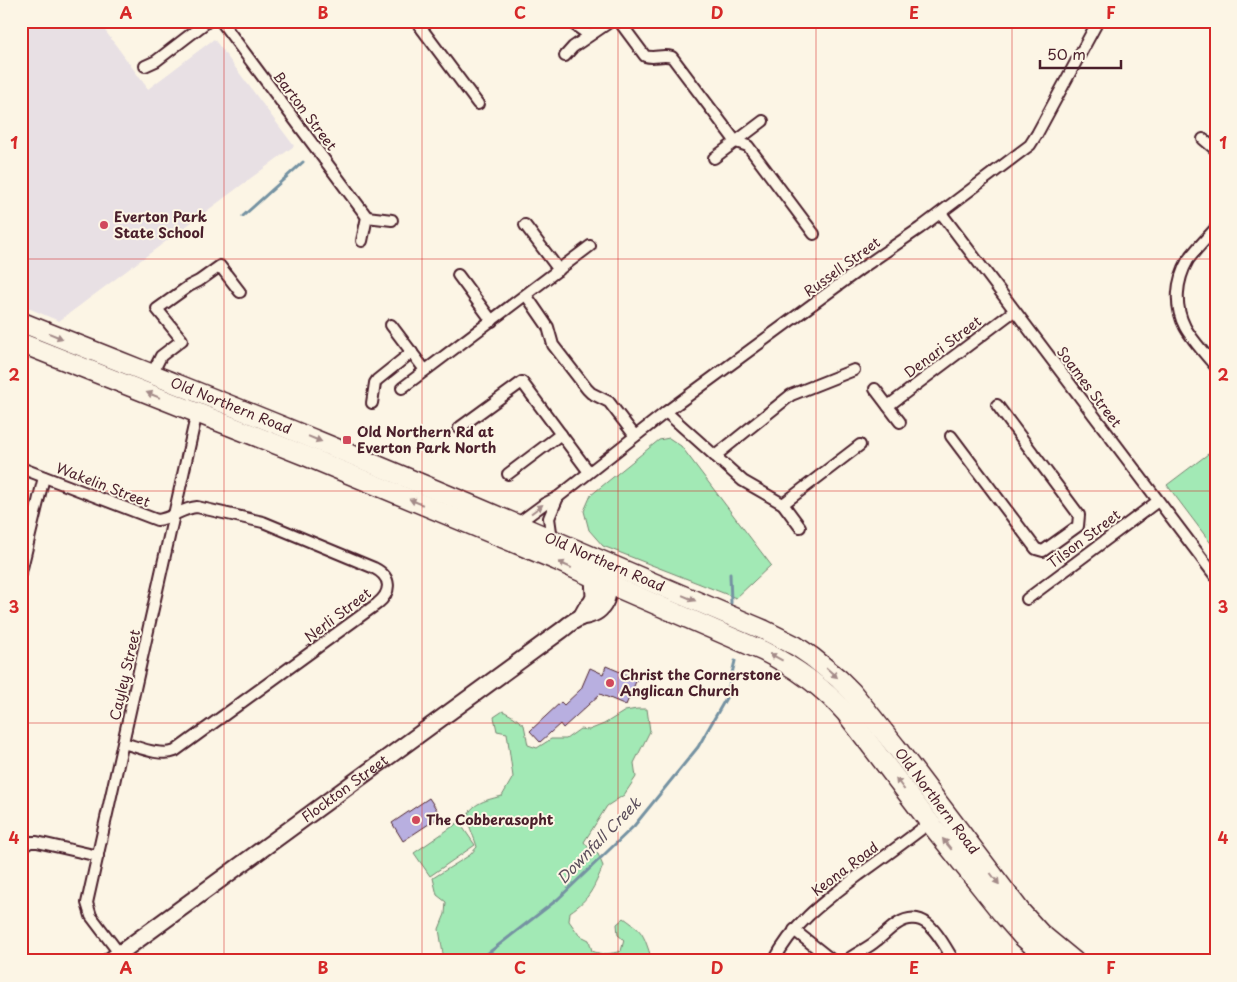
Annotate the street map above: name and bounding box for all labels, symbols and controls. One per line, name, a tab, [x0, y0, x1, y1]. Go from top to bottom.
text: A	[120, 0, 133, 24]
text: B	[318, 0, 329, 24]
text: C	[514, 0, 526, 24]
text: D	[711, 0, 723, 24]
text: E	[909, 0, 919, 24]
text: F	[1106, 0, 1116, 24]
scale bar	[1040, 38, 1121, 70]
text: 50 m	[1047, 42, 1086, 65]
street label: Barton Street	[269, 67, 342, 155]
text: 1	[10, 130, 18, 154]
text: 1	[1219, 130, 1227, 154]
place label: Everton Park State School	[114, 206, 208, 243]
marker: Everton Park State School	[98, 219, 110, 231]
street label: Russell Street	[799, 232, 884, 302]
street label: Denari Street	[900, 310, 986, 383]
one-way arrow	[49, 332, 64, 340]
street label: Soames Street	[1052, 342, 1127, 432]
text: 2	[8, 362, 20, 386]
text: 2	[1217, 362, 1229, 386]
street label: Old Northern Road	[167, 372, 295, 439]
one-way arrow	[145, 391, 160, 399]
place label: Old Northern Rd at Everton Park North	[357, 421, 496, 458]
marker: Old Northern Rd at Everton Park North	[341, 434, 353, 446]
one-way arrow	[308, 436, 322, 444]
street label: Wakelin Street	[53, 457, 153, 512]
one-way arrow	[408, 497, 423, 505]
one-way arrow	[530, 504, 544, 514]
street label: Tilson Street	[1043, 504, 1125, 573]
street label: Old Northern Road	[541, 526, 668, 597]
one-way arrow	[558, 560, 572, 568]
street label: Nerli Street	[300, 582, 376, 647]
text: 3	[9, 594, 19, 618]
one-way arrow	[682, 594, 696, 602]
text: 3	[1218, 594, 1228, 618]
street label: Cayley Street	[104, 627, 145, 722]
one-way arrow	[768, 653, 783, 661]
place label: Christ the Cornerstone Anglican Church	[620, 664, 781, 701]
one-way arrow	[826, 668, 839, 679]
marker: Christ the Cornerstone Anglican Church	[604, 677, 616, 689]
street label: Old Northern Road	[890, 743, 985, 858]
street label: Flockton Street	[297, 749, 392, 827]
one-way arrow	[895, 778, 906, 791]
water label: Downfall Creek	[550, 791, 646, 889]
place label: The Cobberasopht	[426, 809, 554, 830]
marker: The Cobberasopht	[410, 814, 422, 826]
text: 4	[9, 825, 20, 849]
text: 4	[1218, 825, 1229, 849]
street label: Keona Road	[807, 836, 883, 901]
one-way arrow	[941, 838, 952, 851]
one-way arrow	[990, 872, 1000, 886]
text: A	[120, 955, 133, 979]
text: B	[318, 955, 329, 979]
text: C	[514, 955, 526, 979]
text: D	[711, 955, 723, 979]
text: E	[909, 955, 919, 979]
text: F	[1106, 955, 1116, 979]

